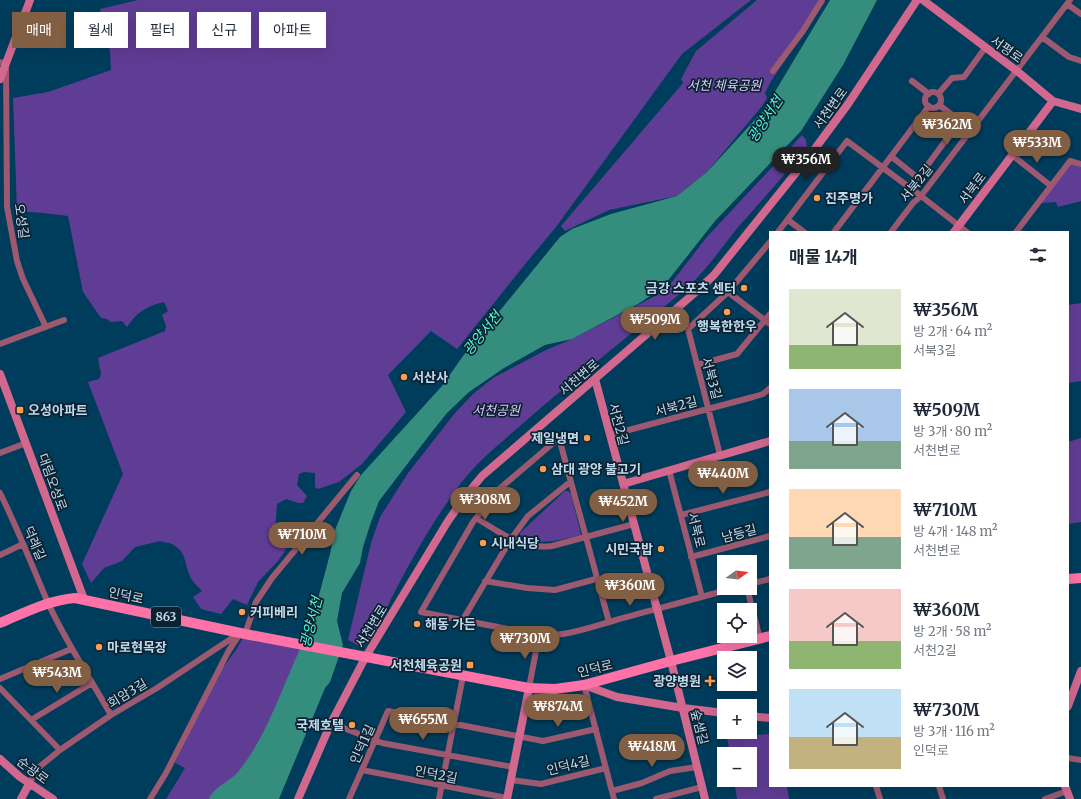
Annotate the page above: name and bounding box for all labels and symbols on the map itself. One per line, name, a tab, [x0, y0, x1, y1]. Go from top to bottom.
street label: 서평로	[987, 32, 1026, 67]
park label: 서천 체육공원	[687, 77, 762, 94]
street label: 서천변로	[809, 84, 851, 133]
water label: 광양서천	[743, 92, 787, 146]
pin: ₩362M	[919, 112, 975, 146]
pin: ₩533M	[1009, 130, 1065, 164]
pin: ₩356M	[778, 147, 834, 181]
street label: 서북2길	[896, 161, 937, 206]
street label: 서북로	[955, 169, 990, 208]
place label: 진주명가	[825, 190, 873, 207]
marker: 진주명가	[812, 193, 822, 203]
street label: 오성길	[11, 202, 32, 240]
place label: 금강 스포츠 센터	[646, 280, 736, 297]
marker: 금강 스포츠 센터	[739, 283, 749, 293]
water label: 광양서천	[459, 306, 506, 359]
pin: ₩509M	[627, 307, 683, 341]
marker: 행복한한우	[722, 307, 732, 317]
place label: 행복한한우	[697, 318, 757, 335]
street label: 서천변로	[556, 355, 603, 399]
street label: 서북3길	[698, 355, 725, 401]
place label: 서산사	[412, 369, 448, 386]
marker: 서산사	[399, 372, 409, 382]
street label: 서북2길	[653, 393, 699, 420]
street label: 서천2길	[605, 401, 632, 447]
place label: 오성아파트	[28, 402, 88, 419]
park label: 서천공원	[472, 402, 521, 419]
marker: 오성아파트	[15, 405, 25, 415]
place label: 제일냉면	[531, 430, 579, 447]
marker: 제일냉면	[582, 433, 592, 443]
street label: 대림오성로	[34, 451, 71, 513]
place label: 삼대 광양 불고기	[551, 461, 641, 478]
pin: ₩440M	[695, 461, 751, 495]
marker: 삼대 광양 불고기	[538, 464, 548, 474]
pin: ₩308M	[457, 487, 513, 521]
pin: ₩452M	[595, 489, 651, 523]
street label: 서북로	[684, 511, 709, 550]
street label: 남등길	[720, 521, 759, 546]
pin: ₩710M	[274, 522, 330, 556]
street label: 덕례길	[19, 523, 50, 563]
place label: 시내식당	[491, 535, 539, 552]
marker: 시내식당	[478, 538, 488, 548]
place label: 시민국밥	[605, 541, 653, 558]
marker: 시민국밥	[656, 544, 666, 554]
north arrow	[717, 555, 757, 595]
pin: ₩360M	[602, 573, 658, 607]
street label: 인덕로	[107, 583, 145, 608]
water label: 광양서천	[296, 594, 326, 649]
street label: 서천변로	[352, 601, 391, 651]
place label: 커피베리	[250, 604, 298, 621]
road number: 863	[151, 607, 181, 627]
marker: 커피베리	[237, 607, 247, 617]
place label: 해동 가든	[425, 616, 476, 633]
marker: 해동 가든	[412, 619, 422, 629]
pin: ₩730M	[497, 626, 553, 660]
place label: 마로현목장	[107, 639, 167, 656]
marker: 마로현목장	[94, 642, 104, 652]
street label: 인덕로	[576, 656, 615, 681]
place label: 서천체육공원	[390, 657, 462, 674]
pin: ₩543M	[29, 660, 85, 694]
marker: 서천체육공원	[465, 660, 475, 670]
place label: 광양병원	[653, 673, 701, 690]
street label: 회암3길	[104, 675, 150, 712]
marker: 광양병원	[704, 675, 716, 687]
pin: ₩874M	[530, 694, 586, 728]
pin: ₩655M	[395, 707, 451, 741]
street label: 숲샘길	[687, 708, 712, 747]
place label: 국제호텔	[296, 717, 344, 734]
marker: 국제호텔	[347, 720, 357, 730]
street label: 인덕1길	[346, 722, 379, 767]
pin: ₩418M	[624, 734, 680, 768]
street label: 인덕4길	[545, 752, 591, 779]
street label: 순광로	[13, 753, 52, 788]
street label: 인덕2길	[413, 762, 459, 787]

